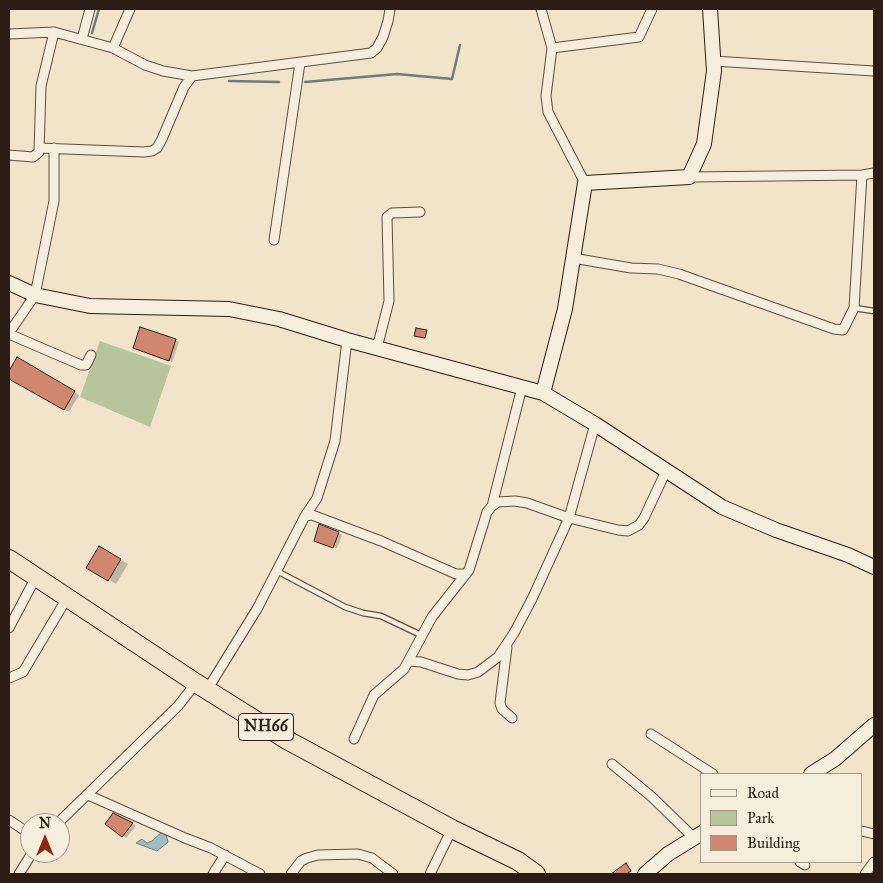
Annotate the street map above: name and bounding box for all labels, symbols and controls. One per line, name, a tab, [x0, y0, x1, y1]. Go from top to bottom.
road number: NH66	[238, 714, 294, 740]
legend	[700, 773, 863, 863]
text: Road	[747, 784, 779, 802]
text: Park	[747, 809, 774, 827]
north arrow	[20, 813, 70, 863]
text: N	[39, 815, 51, 832]
text: Building	[747, 834, 800, 852]

